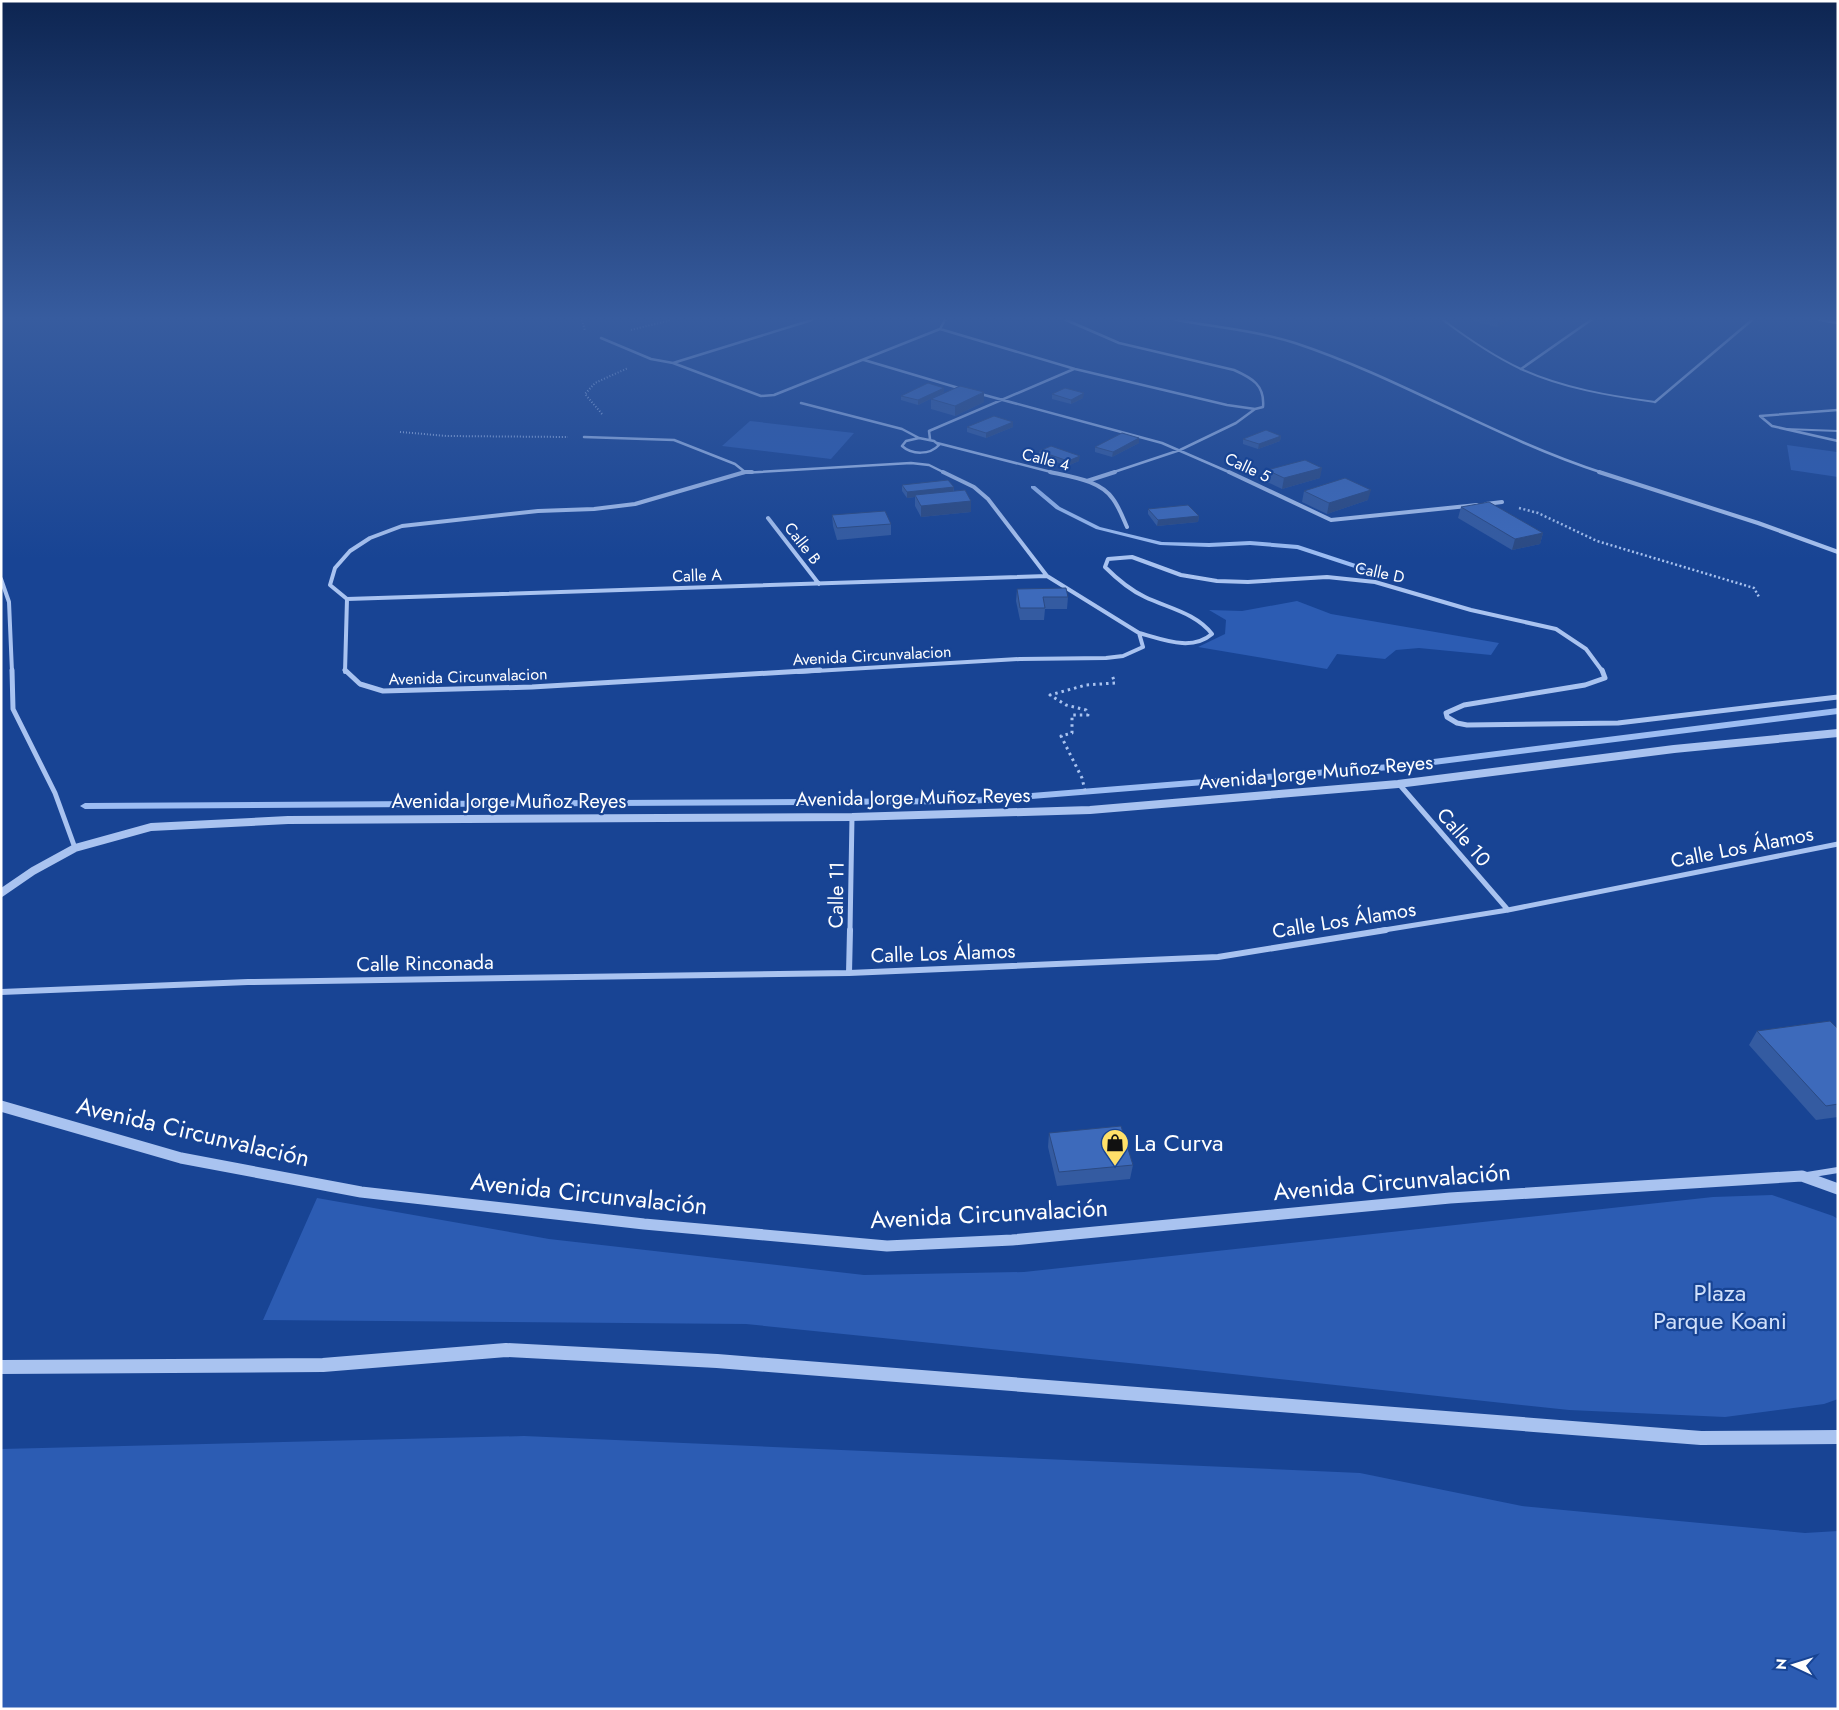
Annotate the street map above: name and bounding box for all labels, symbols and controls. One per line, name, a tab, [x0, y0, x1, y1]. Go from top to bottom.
street label: Calle 4	[1020, 442, 1072, 476]
street label: Calle 5	[1221, 447, 1274, 488]
street label: Calle B	[779, 517, 826, 569]
street label: Calle D	[1353, 556, 1407, 589]
street label: Calle A	[672, 563, 723, 588]
street label: Avenida Circunvalacion	[792, 640, 952, 671]
street label: Avenida Circunvalacion	[388, 662, 548, 691]
street label: Avenida Jorge Muñoz Reyes	[1198, 748, 1434, 797]
street label: Avenida Jorge Muñoz Reyes	[795, 781, 1031, 814]
street label: Avenida Jorge Muñoz Reyes	[392, 787, 626, 816]
street label: Calle 10	[1430, 801, 1497, 873]
street label: Calle Los Álamos	[1668, 819, 1816, 876]
street label: Calle 11	[821, 861, 852, 929]
street label: Calle Los Álamos	[1270, 895, 1418, 946]
street label: Calle Los Álamos	[870, 936, 1016, 971]
street label: Calle Rinconada	[356, 948, 494, 979]
street label: Avenida Circunvalación	[73, 1088, 313, 1175]
place label: La Curva	[1134, 1125, 1224, 1160]
shop icon: La Curva	[1100, 1128, 1130, 1167]
street label: Avenida Circunvalación	[1272, 1154, 1512, 1209]
street label: Avenida Circunvalación	[469, 1164, 709, 1223]
street label: Avenida Circunvalación	[869, 1190, 1109, 1237]
park label: Plaza Parque Koani	[1653, 1275, 1787, 1338]
north arrow	[1769, 1640, 1819, 1690]
text: N	[1771, 1658, 1791, 1670]

